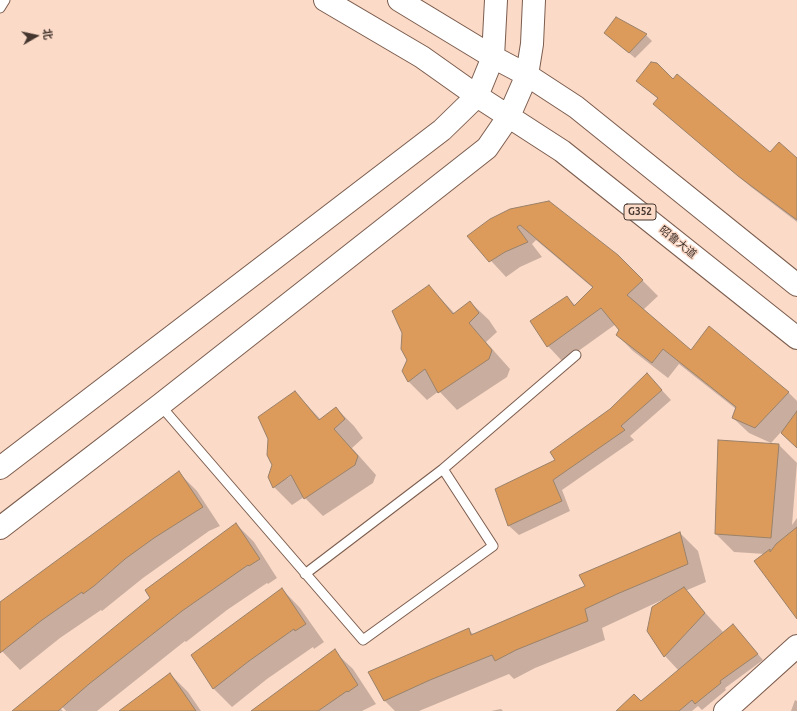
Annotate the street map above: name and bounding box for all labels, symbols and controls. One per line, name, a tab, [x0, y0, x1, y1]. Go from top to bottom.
north arrow	[16, 16, 56, 56]
text: 北	[41, 28, 55, 40]
road number: G352	[624, 204, 656, 220]
street label: 昭鲁大道	[657, 223, 699, 261]

